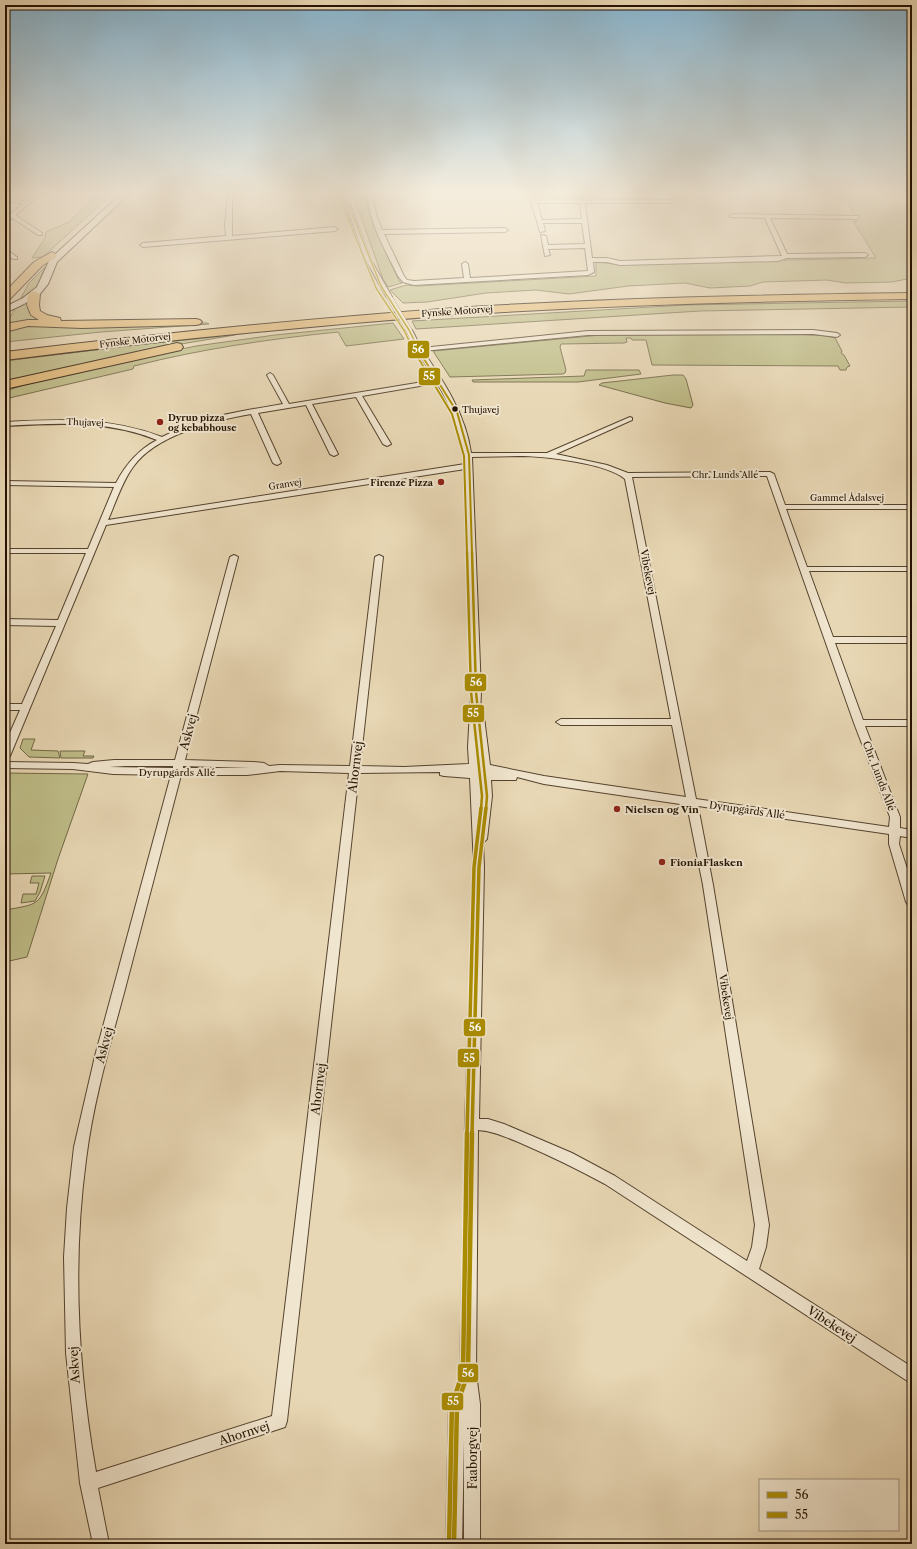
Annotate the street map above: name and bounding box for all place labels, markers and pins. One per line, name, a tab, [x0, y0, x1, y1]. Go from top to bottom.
marker: Thujavej	[450, 404, 460, 414]
place label: Thujavej	[462, 404, 499, 415]
place label: Dyrup pizza og kebabhouse	[168, 412, 237, 433]
marker: Dyrup pizza og kebabhouse	[155, 417, 165, 427]
place label: Firenze Pizza	[370, 477, 434, 488]
marker: Firenze Pizza	[436, 477, 446, 487]
place label: Nielsen og Vin	[625, 803, 699, 816]
marker: Nielsen og Vin	[612, 804, 622, 814]
place label: FioniaFlasken	[670, 856, 743, 869]
marker: FioniaFlasken	[657, 857, 667, 867]

